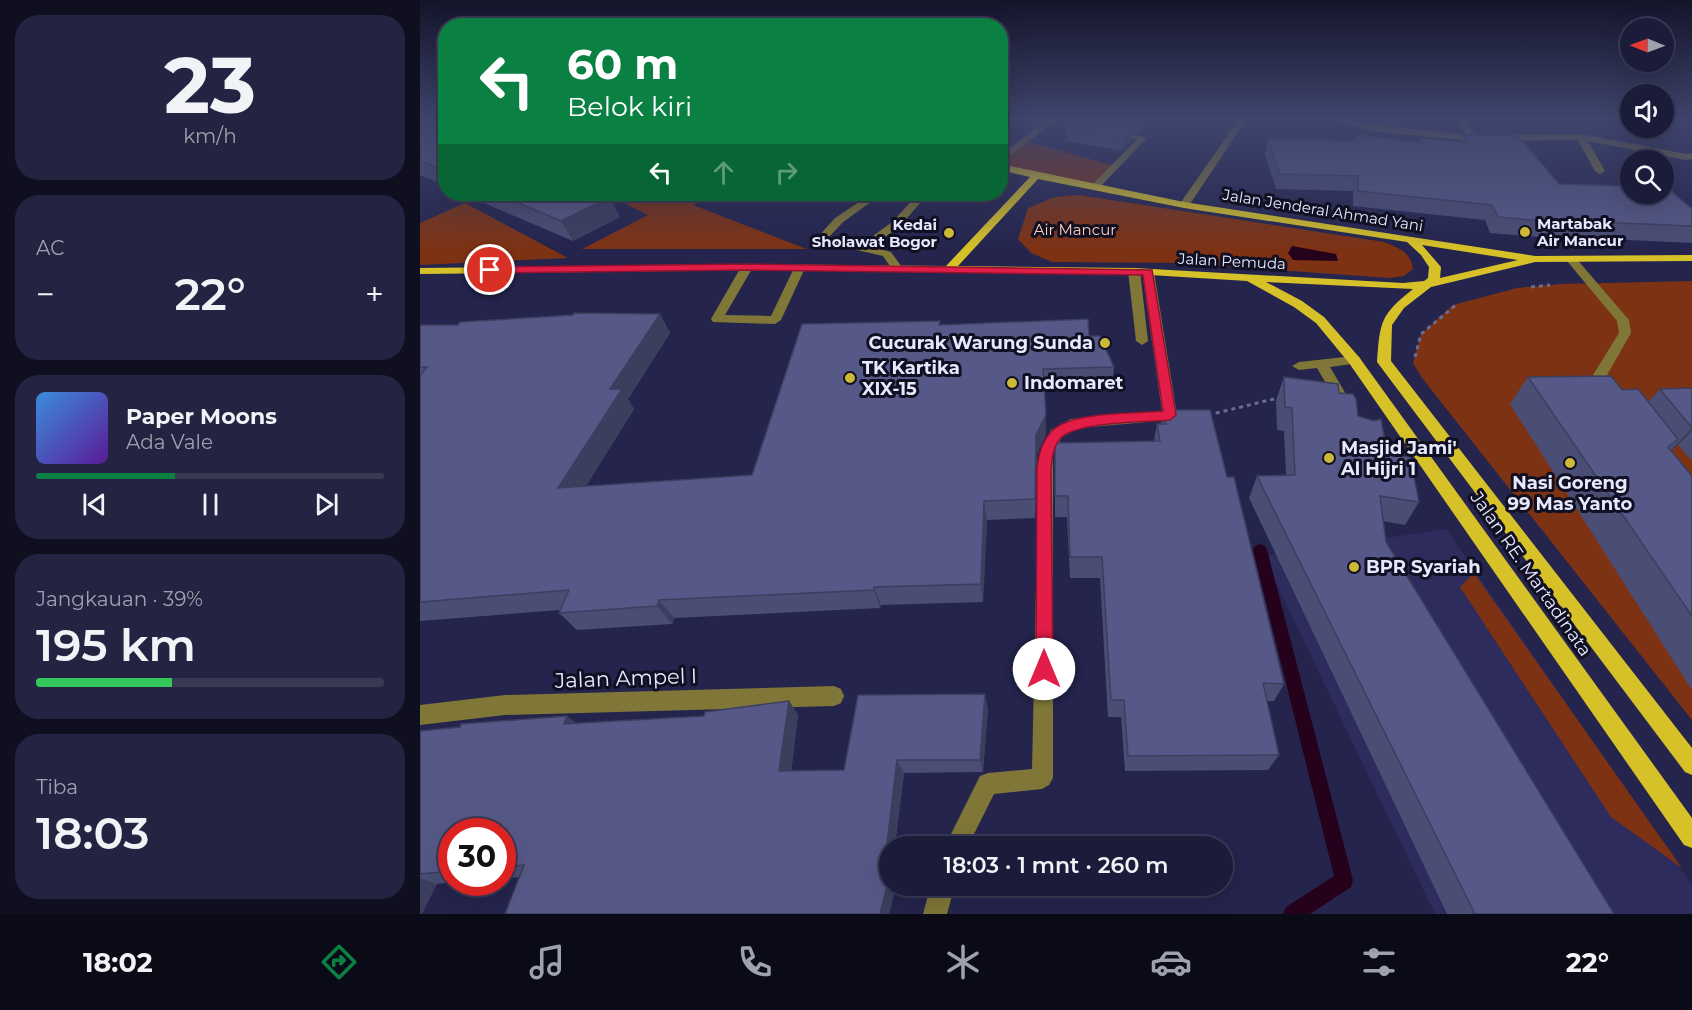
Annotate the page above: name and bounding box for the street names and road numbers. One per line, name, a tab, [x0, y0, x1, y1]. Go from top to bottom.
street label: Jalan Jenderal Ahmad Yani	[1220, 185, 1425, 235]
street label: Jalan Pemuda	[1177, 249, 1286, 273]
street label: Jalan RE. Martadinata	[1465, 487, 1596, 661]
street label: Jalan Ampel I	[553, 663, 698, 693]

